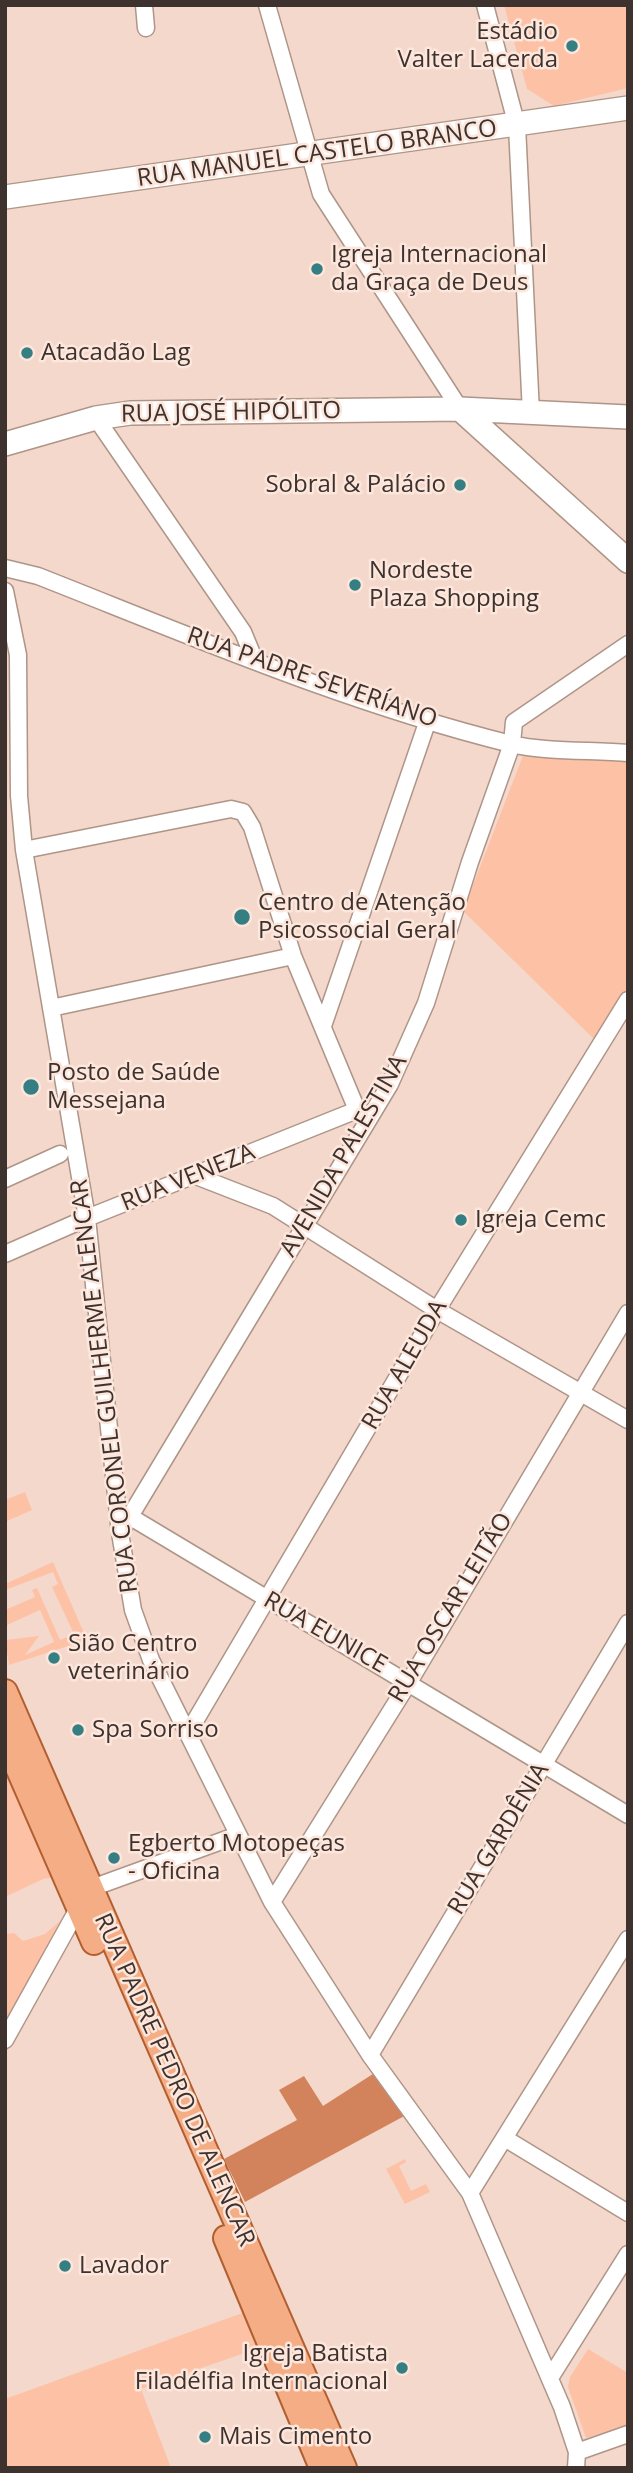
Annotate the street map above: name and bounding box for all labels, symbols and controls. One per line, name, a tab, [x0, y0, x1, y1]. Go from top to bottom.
place label: Estádio Valter Lacerda	[398, 18, 558, 74]
marker: Estádio Valter Lacerda	[564, 38, 580, 54]
street label: RUA MANUEL CASTELO BRANCO	[135, 114, 499, 194]
place label: Igreja Internacional da Graça de Deus	[331, 241, 547, 297]
marker: Igreja Internacional da Graça de Deus	[309, 261, 325, 277]
place label: Atacadão Lag	[41, 339, 190, 367]
marker: Atacadão Lag	[19, 345, 35, 361]
street label: RUA JOSÉ HIPÓLITO	[121, 397, 341, 429]
place label: Sobral & Palácio	[265, 471, 446, 499]
marker: Sobral & Palácio	[452, 477, 468, 493]
place label: Nordeste Plaza Shopping	[369, 557, 539, 613]
marker: Nordeste Plaza Shopping	[347, 577, 363, 593]
street label: RUA PADRE SEVERÍANO	[183, 622, 441, 734]
place label: Centro de Atenção Psicossocial Geral	[258, 889, 466, 945]
marker: Centro de Atenção Psicossocial Geral	[232, 907, 252, 927]
street label: AVENIDA PALESTINA	[274, 1050, 414, 1262]
place label: Posto de Saúde Messejana	[47, 1059, 220, 1115]
marker: Posto de Saúde Messejana	[21, 1077, 41, 1097]
street label: RUA VENEZA	[117, 1138, 259, 1218]
street label: RUA CORONEL GUILHERME ALENCAR	[65, 1178, 145, 1594]
place label: Igreja Cemc	[475, 1206, 606, 1234]
marker: Igreja Cemc	[453, 1212, 469, 1228]
street label: RUA ALEUDA	[356, 1295, 454, 1435]
street label: RUA OSCAR LEITÃO	[383, 1508, 519, 1708]
street label: RUA EUNICE	[258, 1586, 392, 1680]
place label: Sião Centro veterinário	[68, 1630, 197, 1686]
marker: Sião Centro veterinário	[46, 1650, 62, 1666]
place label: Spa Sorriso	[92, 1716, 219, 1744]
marker: Spa Sorriso	[70, 1722, 86, 1738]
street label: RUA GARDÊNIA	[442, 1758, 556, 1920]
place label: Egberto Motopeças - Oficina	[128, 1830, 345, 1886]
marker: Egberto Motopeças - Oficina	[106, 1850, 122, 1866]
street label: RUA PADRE PEDRO DE ALENCAR	[87, 1909, 261, 2251]
place label: Lavador	[79, 2252, 169, 2280]
marker: Lavador	[57, 2258, 73, 2274]
place label: Igreja Batista Filadélfia Internacional	[135, 2340, 388, 2396]
marker: Igreja Batista Filadélfia Internacional	[394, 2360, 410, 2376]
place label: Mais Cimento	[219, 2423, 372, 2451]
marker: Mais Cimento	[197, 2429, 213, 2445]

